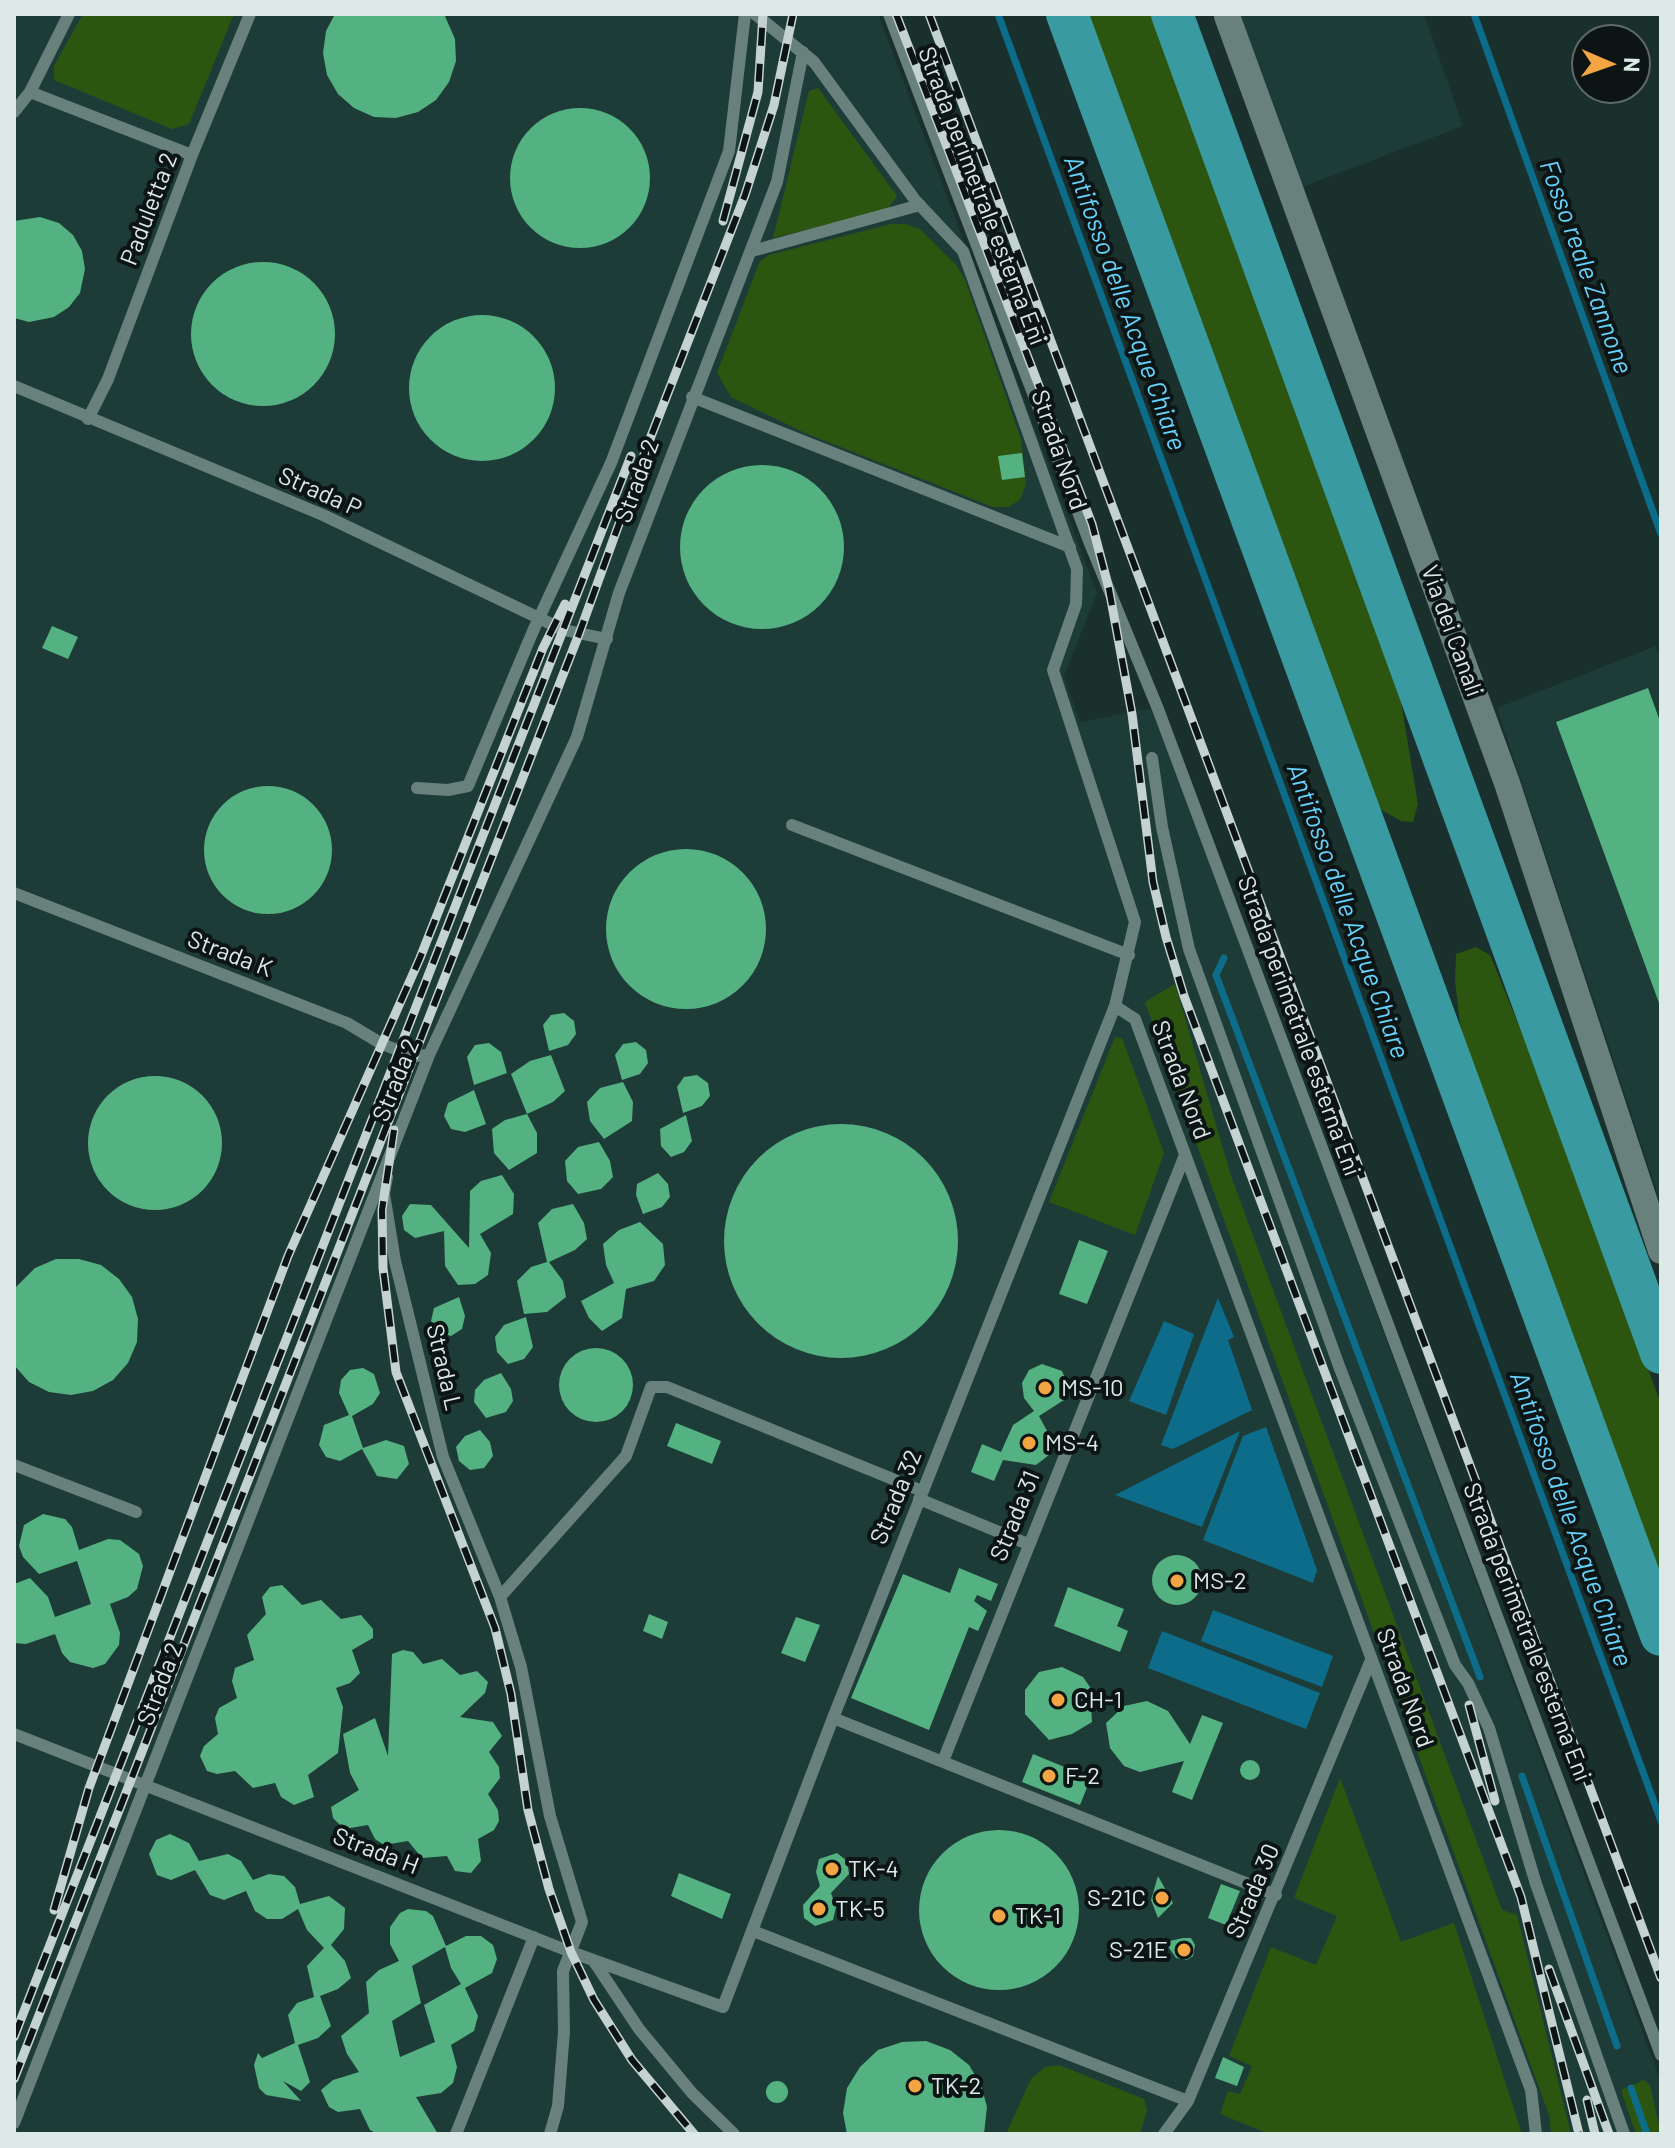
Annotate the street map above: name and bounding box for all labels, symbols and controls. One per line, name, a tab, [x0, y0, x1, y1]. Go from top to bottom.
north arrow	[1571, 24, 1651, 104]
street label: Strada perimetrale esterna Eni	[912, 43, 1052, 349]
text: N	[1620, 57, 1646, 73]
street label: Paduletta 2	[114, 149, 184, 269]
water label: Antifosso delle Acque Chiare	[1057, 151, 1193, 455]
water label: Fosso reale Zannone	[1533, 156, 1639, 378]
street label: Strada Nord	[1025, 386, 1093, 514]
street label: Strada 2	[609, 435, 665, 527]
street label: Strada P	[274, 461, 366, 523]
street label: Via dei Canali	[1415, 561, 1489, 701]
water label: Antifosso delle Acque Chiare	[1280, 759, 1416, 1063]
street label: Strada perimetrale esterna Eni	[1231, 872, 1367, 1180]
street label: Strada K	[184, 925, 276, 983]
street label: Strada Nord	[1145, 1017, 1217, 1143]
street label: Strada 2	[366, 1034, 426, 1126]
street label: Strada L	[420, 1321, 468, 1413]
water label: Antifosso delle Acque Chiare	[1503, 1367, 1639, 1671]
place label: MS-10	[1061, 1374, 1124, 1402]
marker: MS-10	[1036, 1379, 1054, 1397]
place label: MS-4	[1045, 1429, 1099, 1457]
marker: MS-4	[1020, 1434, 1038, 1452]
street label: Strada 32	[864, 1446, 928, 1548]
street label: Strada 31	[984, 1467, 1046, 1565]
street label: Strada perimetrale esterna Eni	[1457, 1479, 1597, 1785]
place label: MS-2	[1193, 1567, 1246, 1595]
marker: MS-2	[1168, 1572, 1186, 1590]
street label: Strada Nord	[1370, 1624, 1440, 1752]
street label: Strada 2	[131, 1638, 189, 1730]
place label: CH-1	[1074, 1686, 1122, 1714]
marker: CH-1	[1049, 1691, 1067, 1709]
place label: F-2	[1065, 1762, 1100, 1790]
marker: F-2	[1040, 1767, 1058, 1785]
street label: Strada H	[329, 1822, 423, 1880]
street label: Strada 30	[1220, 1839, 1286, 1943]
place label: TK-4	[848, 1855, 899, 1883]
marker: TK-4	[823, 1860, 841, 1878]
place label: S-21C	[1087, 1884, 1146, 1912]
marker: S-21C	[1153, 1889, 1171, 1907]
place label: TK-5	[835, 1895, 885, 1923]
marker: TK-5	[810, 1900, 828, 1918]
place label: TK-1	[1015, 1902, 1061, 1930]
marker: TK-1	[990, 1907, 1008, 1925]
place label: S-21E	[1109, 1936, 1168, 1964]
marker: S-21E	[1175, 1941, 1193, 1959]
place label: TK-2	[931, 2072, 981, 2100]
marker: TK-2	[906, 2077, 924, 2095]

